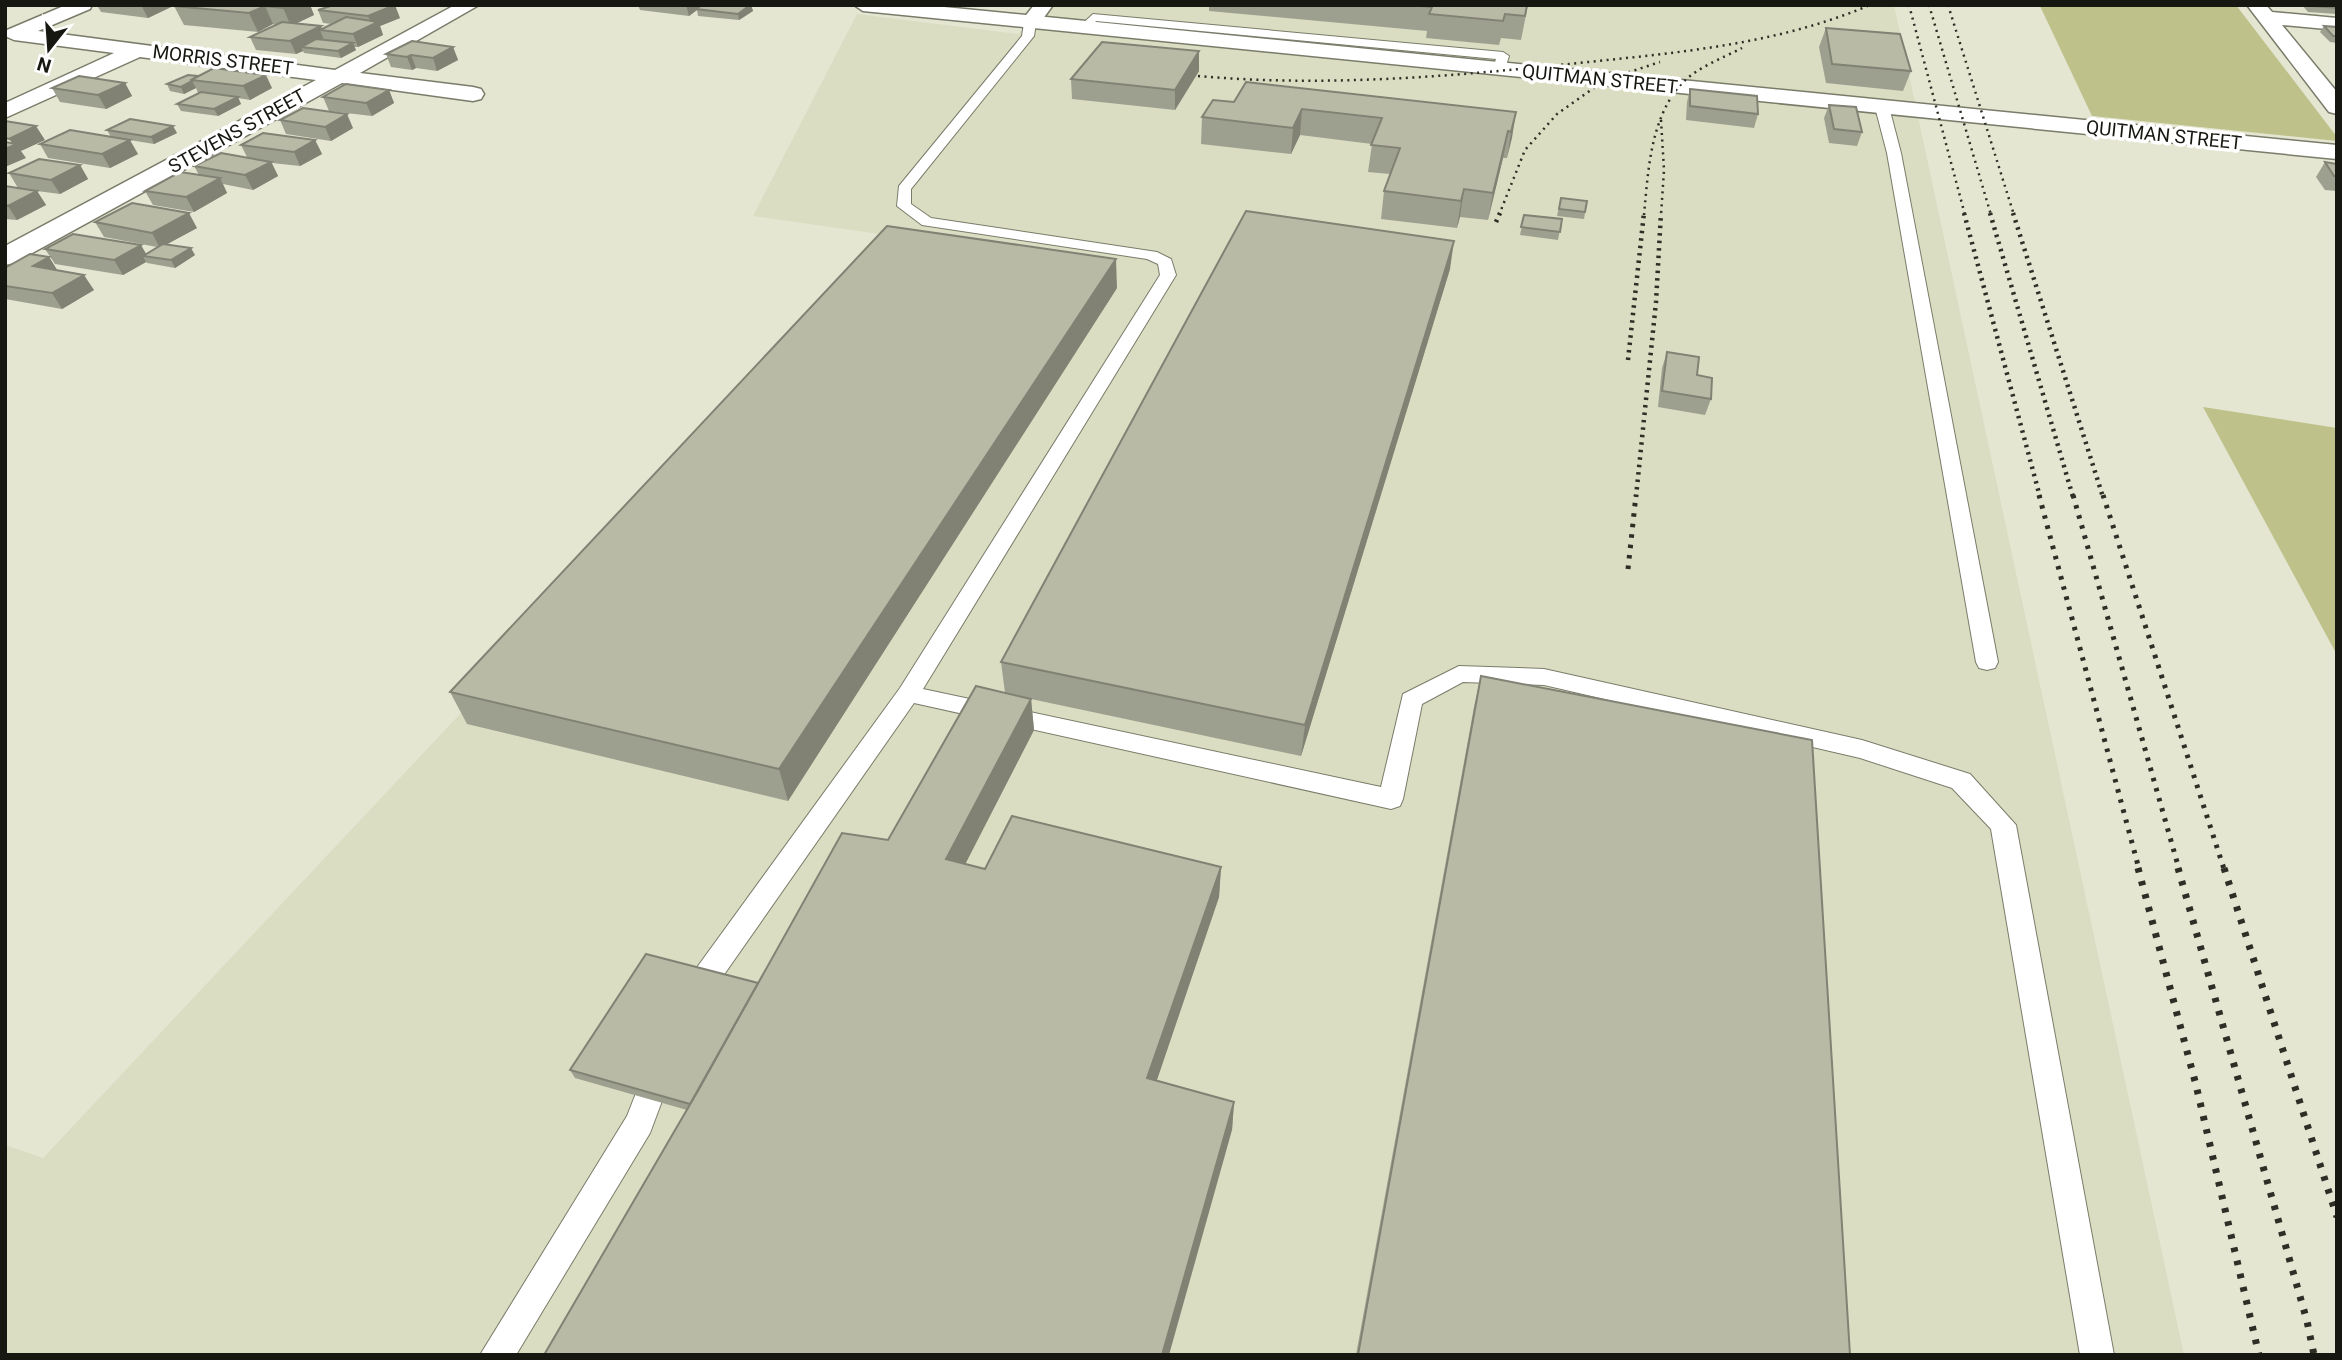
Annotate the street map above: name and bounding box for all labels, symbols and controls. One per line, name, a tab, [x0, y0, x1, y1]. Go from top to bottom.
north arrow	[14, 14, 84, 84]
street label: MORRIS STREET	[151, 40, 295, 80]
text: N	[34, 52, 54, 78]
street label: QUITMAN STREET	[1521, 59, 1679, 99]
street label: STEVENS STREET	[164, 84, 310, 178]
street label: QUITMAN STREET	[2085, 115, 2243, 155]

